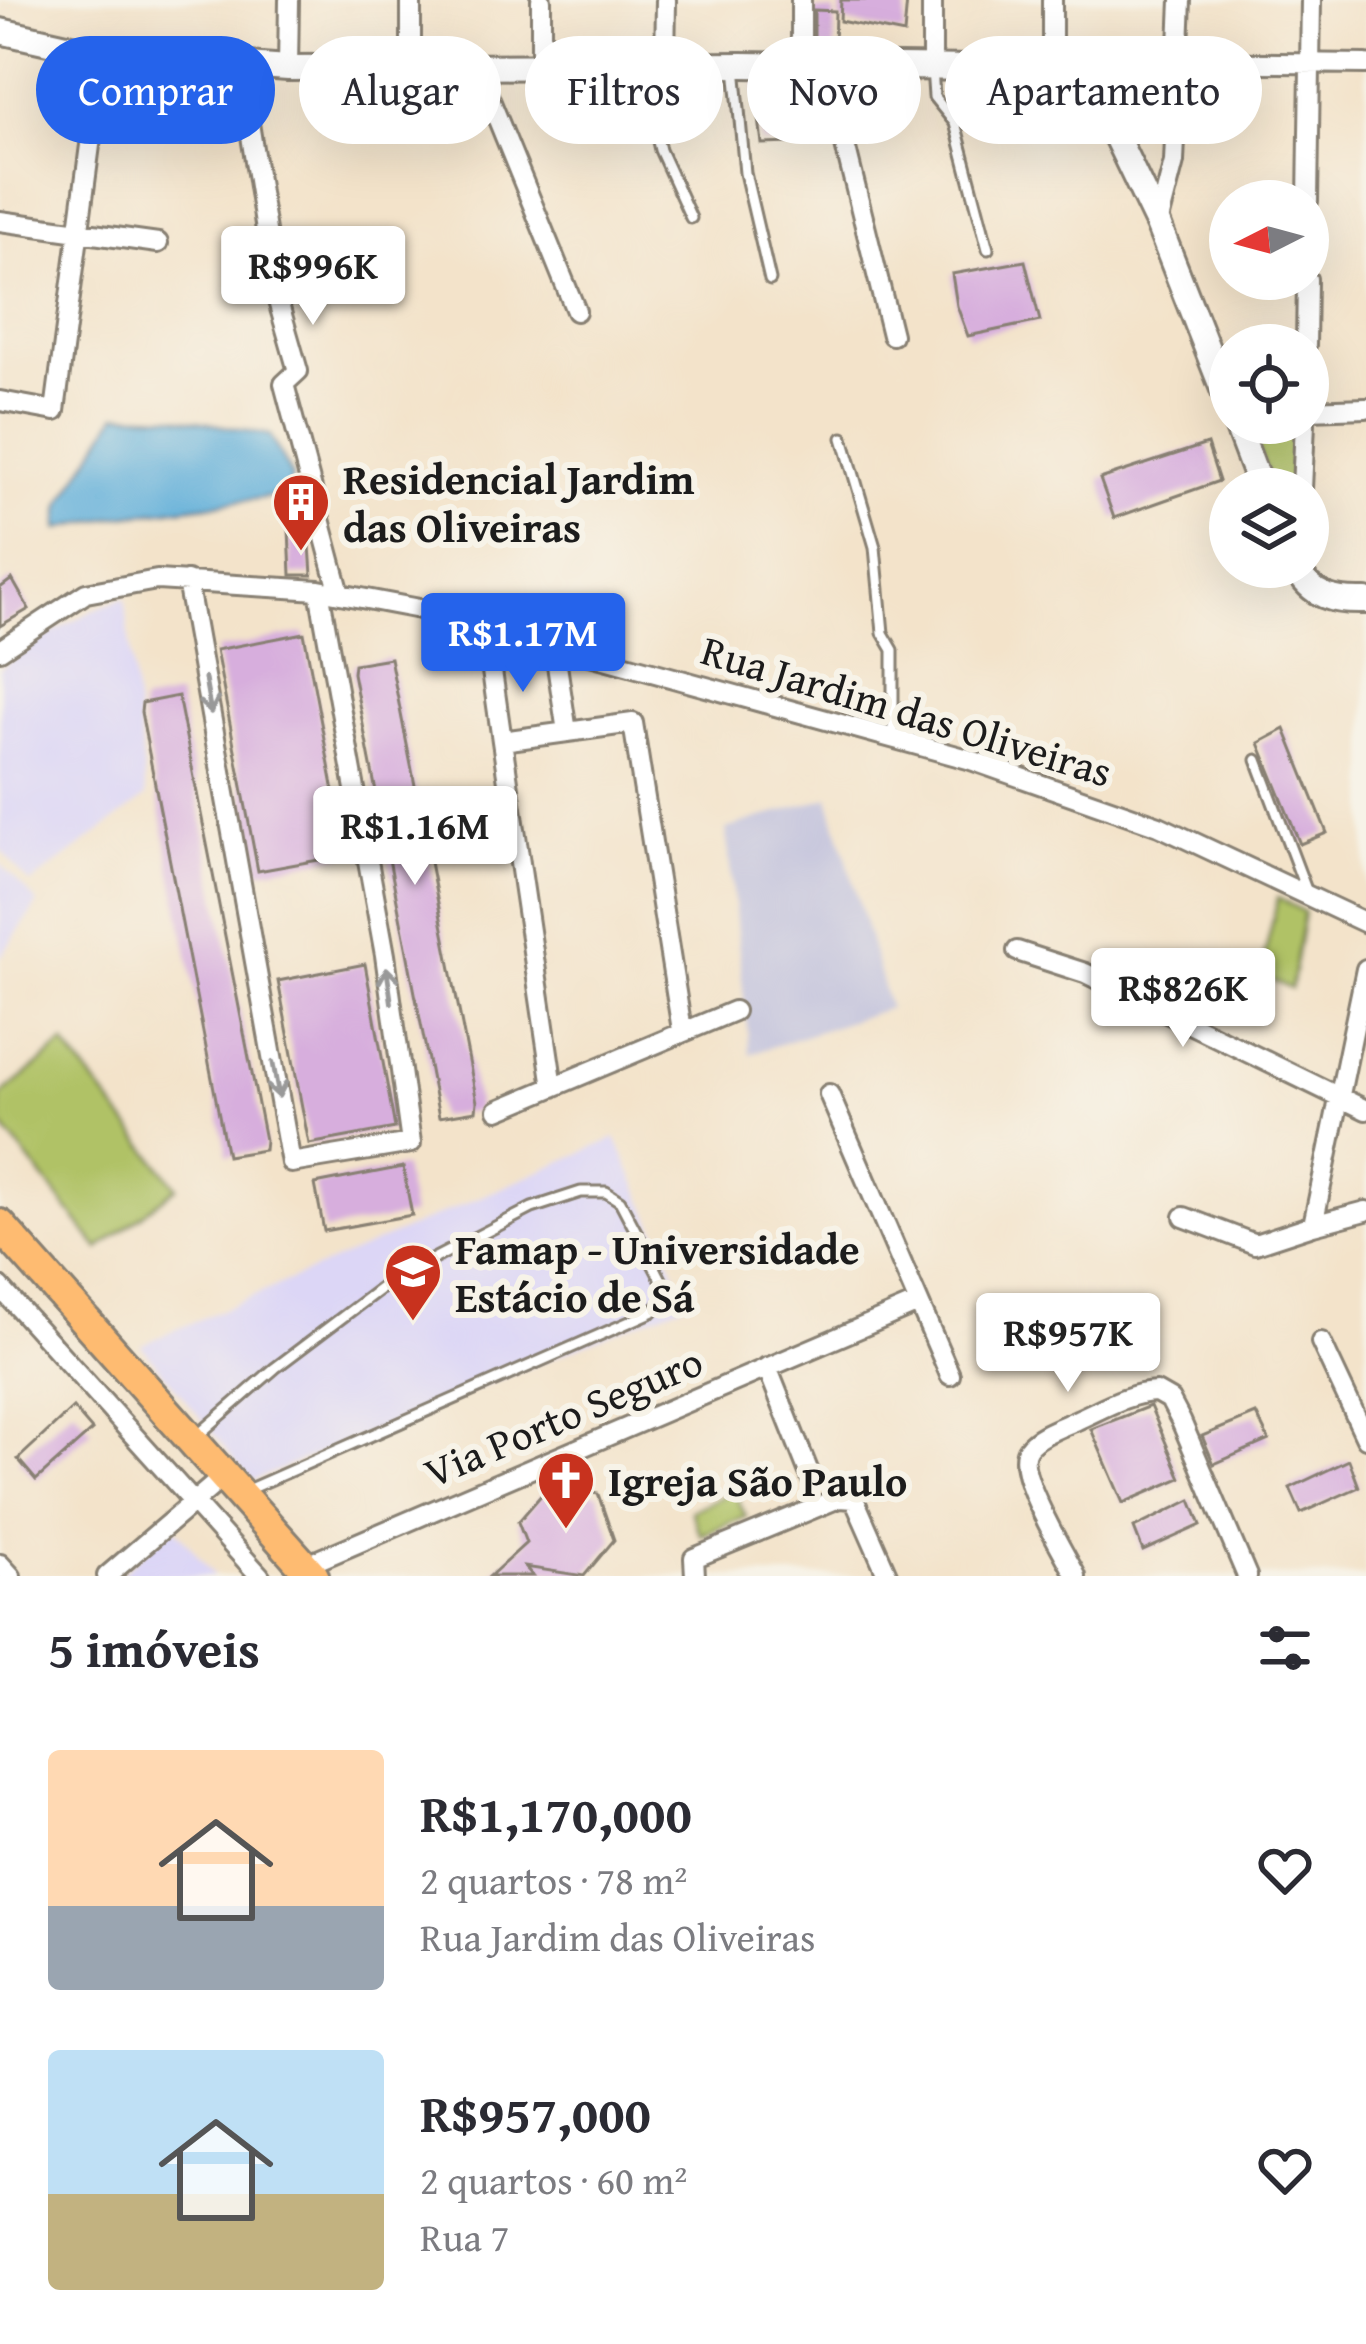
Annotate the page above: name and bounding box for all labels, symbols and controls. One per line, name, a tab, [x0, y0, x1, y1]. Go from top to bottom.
chip: Comprar	[36, 36, 275, 144]
chip: Alugar	[299, 36, 501, 144]
chip: Filtros	[525, 36, 723, 144]
chip: Novo	[747, 36, 921, 144]
chip: Apartamento	[945, 36, 1262, 144]
north arrow	[1209, 180, 1329, 300]
map controls	[1209, 180, 1329, 588]
pin: R$996K	[215, 226, 411, 328]
text: R$996K	[248, 236, 378, 293]
button: locate	[1209, 324, 1329, 444]
place label: Residencial Jardim das Oliveiras	[343, 448, 694, 557]
button: layers	[1209, 468, 1329, 588]
building icon: Residencial Jardim das Oliveiras	[270, 471, 332, 553]
pin: R$1.17M	[412, 593, 634, 695]
text: R$1.17M	[448, 603, 598, 660]
street label: Rua Jardim das Oliveiras	[694, 619, 1120, 801]
one-way arrow	[197, 675, 220, 714]
pin: R$1.16M	[304, 786, 526, 888]
text: R$1.16M	[340, 796, 490, 853]
pin: R$826K	[1085, 948, 1281, 1050]
text: R$826K	[1118, 958, 1248, 1015]
one-way arrow	[377, 967, 400, 1006]
one-way arrow	[265, 1059, 288, 1098]
place label: Famap - Universidade Estácio de Sá	[455, 1218, 860, 1327]
school or university icon: Famap - Universidade Estácio de Sá	[382, 1241, 444, 1323]
pin: R$957K	[970, 1293, 1166, 1395]
text: R$957K	[1003, 1303, 1133, 1360]
street label: Via Porto Seguro	[414, 1330, 712, 1502]
church icon: Igreja São Paulo	[535, 1449, 597, 1531]
place label: Igreja São Paulo	[608, 1450, 907, 1511]
text: 5 imóveis	[48, 1611, 260, 1686]
icon: filters	[1252, 1615, 1318, 1681]
text: R$1,170,000	[420, 1776, 692, 1851]
icon: home	[144, 1798, 288, 1942]
icon: heart	[1252, 1837, 1318, 1903]
text: 2 quartos · 78 m²	[420, 1851, 687, 1908]
text: Rua Jardim das Oliveiras	[420, 1908, 815, 1965]
text: R$957,000	[420, 2076, 651, 2151]
icon: home	[144, 2098, 288, 2242]
icon: heart	[1252, 2137, 1318, 2203]
text: 2 quartos · 60 m²	[420, 2151, 687, 2208]
text: Rua 7	[420, 2208, 509, 2265]

